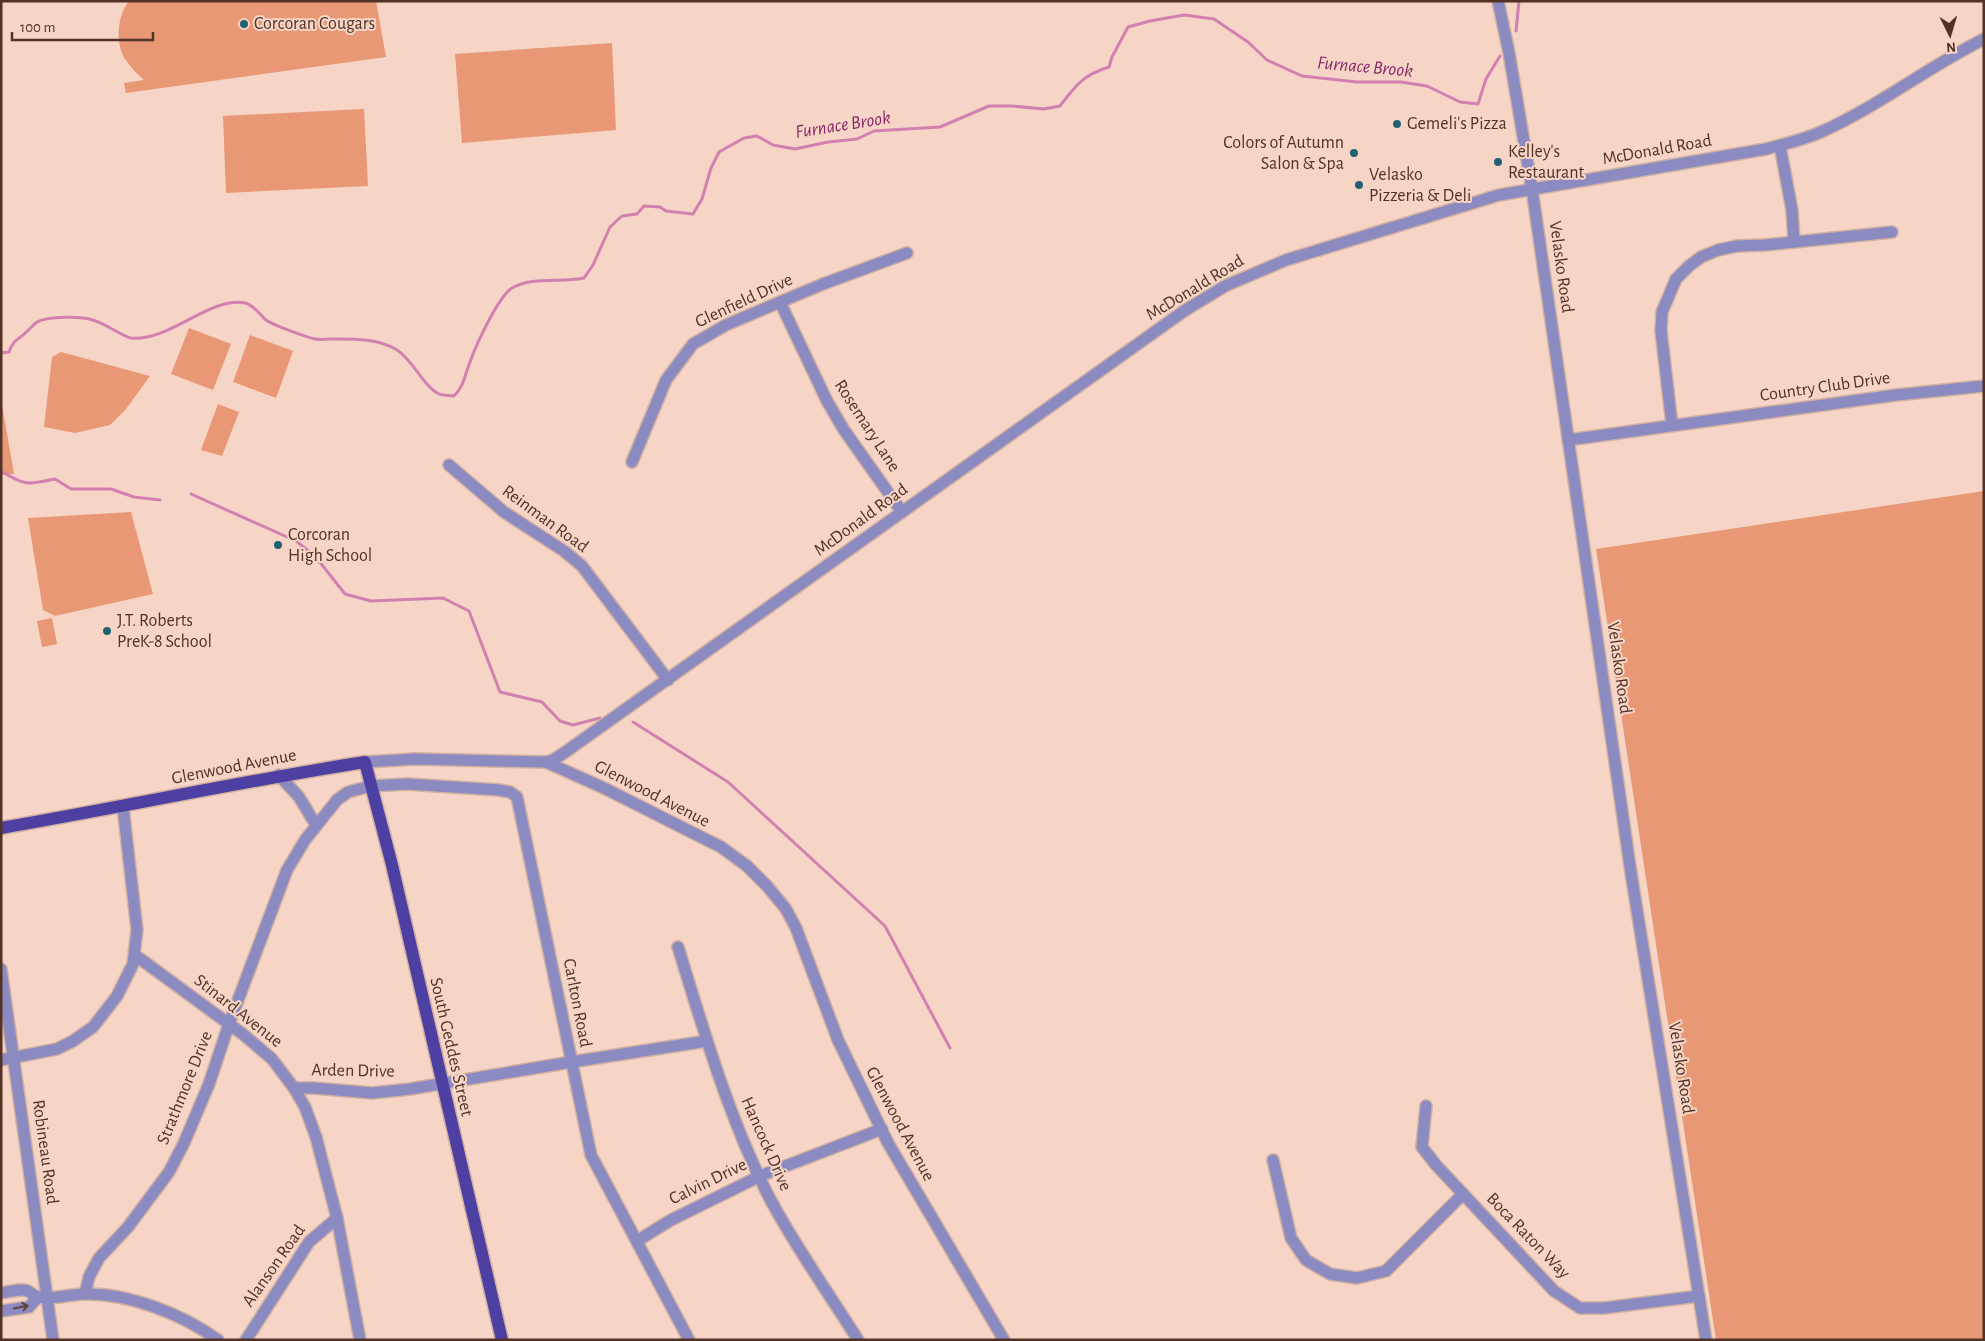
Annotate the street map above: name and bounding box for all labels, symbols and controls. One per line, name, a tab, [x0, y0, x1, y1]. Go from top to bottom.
scale bar	[12, 10, 154, 42]
north arrow	[1925, 10, 1975, 60]
place label: Corcoran Cougars	[254, 15, 375, 33]
marker: Corcoran Cougars	[238, 18, 250, 30]
text: 100 m	[20, 20, 55, 35]
text: N	[1946, 40, 1957, 54]
water label: Furnace Brook	[1316, 53, 1414, 81]
water label: Furnace Brook	[794, 108, 892, 142]
place label: Gemeli's Pizza	[1407, 115, 1507, 133]
marker: Gemeli's Pizza	[1391, 118, 1403, 130]
street label: McDonald Road	[1601, 132, 1713, 168]
place label: Colors of Autumn Salon & Spa	[1223, 134, 1344, 173]
place label: Kelley's Restaurant	[1508, 143, 1584, 182]
marker: Colors of Autumn Salon & Spa	[1348, 147, 1360, 159]
marker: Kelley's Restaurant	[1492, 156, 1504, 168]
place label: Velasko Pizzeria & Deli	[1369, 166, 1471, 205]
marker: Velasko Pizzeria & Deli	[1353, 179, 1365, 191]
street label: Velasko Road	[1546, 220, 1576, 314]
street label: McDonald Road	[1143, 252, 1247, 324]
street label: Glenfield Drive	[693, 271, 795, 331]
street label: Country Club Drive	[1759, 369, 1891, 405]
street label: Rosemary Lane	[831, 377, 903, 475]
street label: McDonald Road	[811, 480, 911, 560]
street label: Reinman Road	[499, 482, 591, 556]
place label: Corcoran High School	[288, 526, 372, 565]
marker: Corcoran High School	[272, 539, 284, 551]
place label: J.T. Roberts PreK-8 School	[117, 612, 212, 651]
street label: Velasko Road	[1604, 621, 1634, 715]
marker: J.T. Roberts PreK-8 School	[101, 625, 113, 637]
street label: Glenwood Avenue	[170, 746, 298, 788]
street label: Glenwood Avenue	[591, 757, 713, 831]
street label: Carlton Road	[560, 957, 594, 1049]
street label: Stinard Avenue	[190, 971, 286, 1051]
street label: South Geddes Street	[426, 976, 476, 1118]
street label: Velasko Road	[1665, 1021, 1697, 1115]
street label: Strathmore Drive	[154, 1029, 216, 1147]
street label: Arden Drive	[311, 1061, 395, 1081]
street label: Glenwood Avenue	[862, 1064, 938, 1184]
street label: Hancock Drive	[737, 1094, 795, 1194]
street label: Robineau Road	[29, 1098, 61, 1206]
street label: Calvin Drive	[666, 1156, 750, 1208]
street label: Boca Raton Way	[1483, 1190, 1573, 1283]
street label: Alanson Road	[239, 1222, 309, 1310]
one-way arrow	[13, 1302, 29, 1312]

